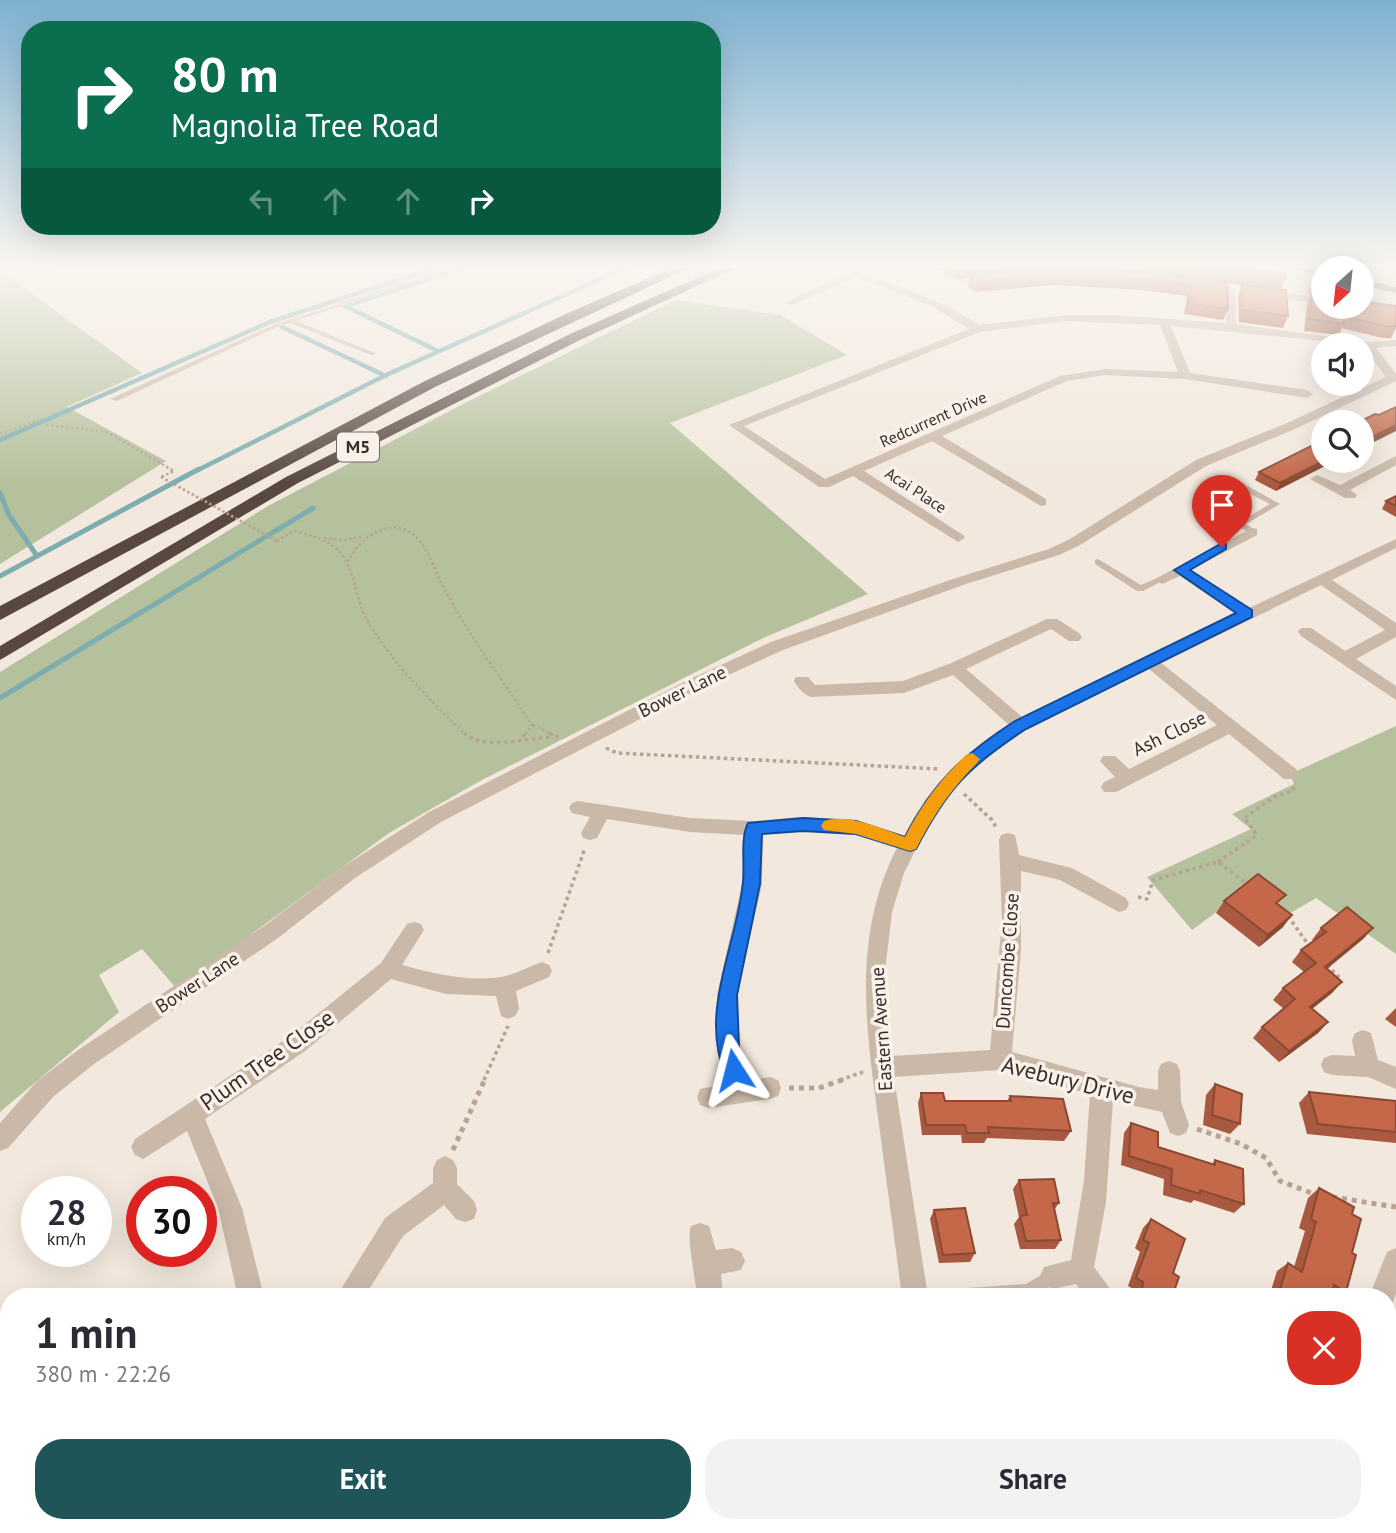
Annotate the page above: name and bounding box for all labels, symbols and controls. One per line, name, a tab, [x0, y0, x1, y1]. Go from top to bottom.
text: 80 m	[171, 42, 278, 106]
icon: right	[56, 49, 147, 140]
text: Magnolia Tree Road	[171, 104, 439, 146]
icon: left	[243, 182, 281, 220]
icon: ahead	[316, 182, 354, 220]
icon: ahead	[389, 182, 427, 220]
icon: right	[462, 182, 500, 220]
north arrow	[1311, 256, 1374, 318]
map controls	[1311, 256, 1374, 473]
button: sound	[1311, 333, 1374, 396]
street label: Redcurrent Drive	[877, 387, 989, 451]
button: search	[1311, 410, 1374, 473]
road number: M5	[337, 432, 379, 462]
street label: Acai Place	[881, 463, 951, 517]
pin	[1192, 475, 1252, 547]
icon: arrive	[1203, 486, 1241, 524]
street label: Bower Lane	[634, 659, 730, 723]
street label: Ash Close	[1128, 705, 1210, 761]
street label: Duncombe Close	[990, 892, 1024, 1030]
street label: Bower Lane	[151, 946, 243, 1018]
street label: Eastern Avenue	[865, 966, 897, 1092]
street label: Plum Tree Close	[194, 1003, 339, 1117]
position arrow	[697, 1033, 771, 1107]
street label: Avebury Drive	[999, 1049, 1137, 1110]
speed limit sign: 30	[126, 1176, 217, 1267]
text: 28	[47, 1189, 86, 1235]
text: km/h	[47, 1227, 86, 1250]
text: 1 min	[35, 1305, 137, 1360]
button: close	[1287, 1311, 1361, 1385]
text: 380 m · 22:26	[35, 1359, 171, 1388]
button: Exit	[35, 1439, 691, 1519]
button: Share	[705, 1439, 1361, 1519]

